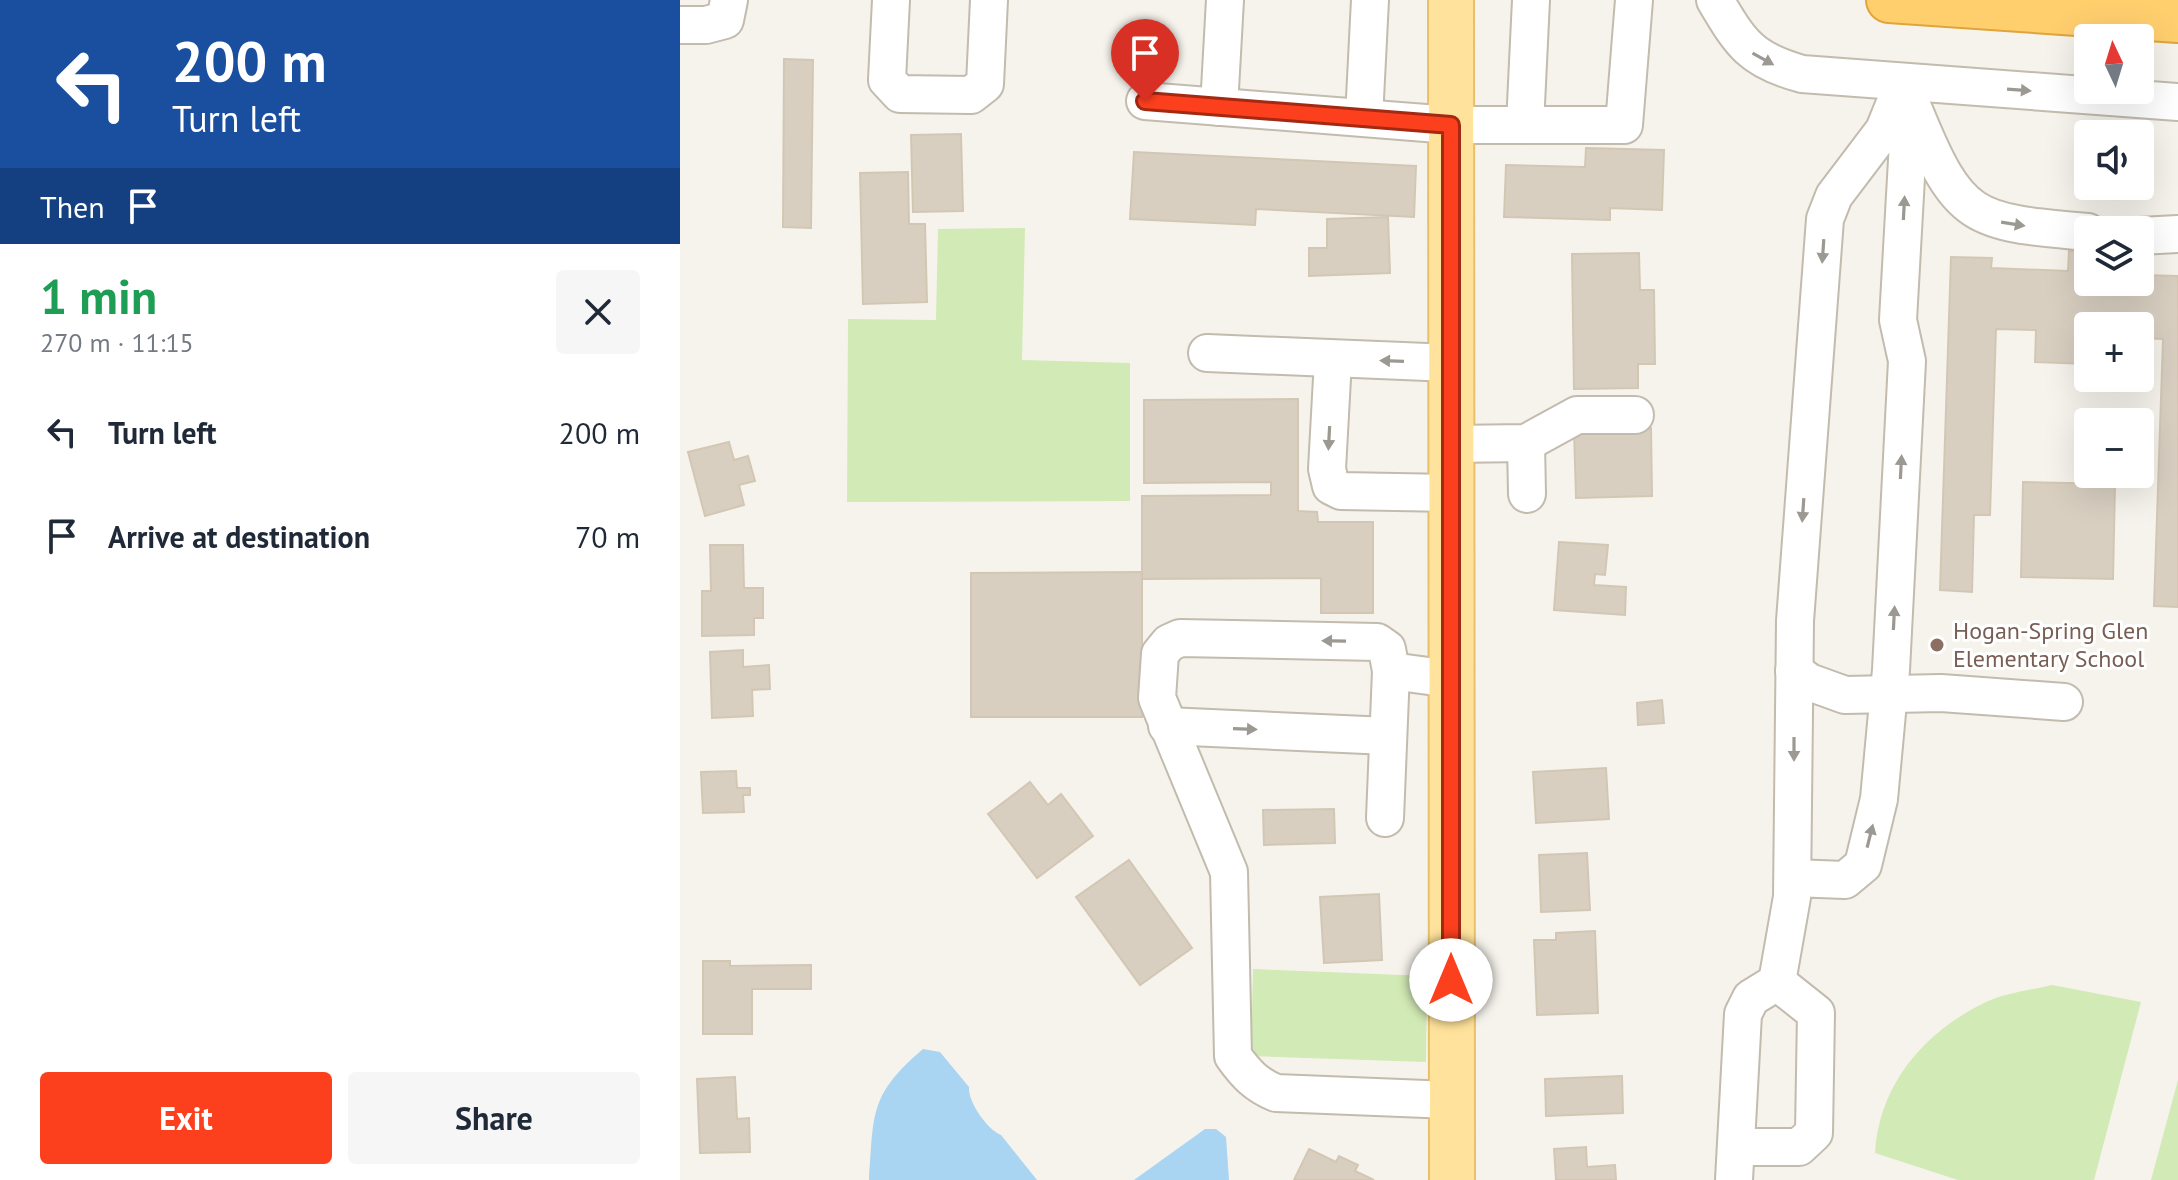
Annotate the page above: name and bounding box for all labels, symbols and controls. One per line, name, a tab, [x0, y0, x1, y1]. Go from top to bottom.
pin	[1111, 19, 1179, 101]
north arrow	[2074, 24, 2154, 104]
map controls	[2074, 24, 2154, 488]
text: 200 m	[172, 25, 327, 97]
icon: arrive	[1123, 31, 1167, 75]
icon: left	[40, 32, 144, 136]
one-way arrow	[1752, 52, 1774, 66]
one-way arrow	[2007, 84, 2032, 97]
text: Turn left	[172, 95, 301, 142]
button: sound	[2074, 120, 2154, 200]
icon: arrive	[121, 184, 165, 228]
text: Then	[40, 187, 105, 226]
one-way arrow	[1898, 195, 1911, 220]
button: layers	[2074, 216, 2154, 296]
one-way arrow	[2000, 218, 2025, 231]
one-way arrow	[1816, 239, 1829, 264]
text: 1 min	[40, 265, 157, 327]
button: close	[556, 270, 640, 354]
button: +	[2074, 312, 2154, 392]
text: 270 m · 11:15	[40, 326, 194, 359]
one-way arrow	[1379, 355, 1404, 368]
button: −	[2074, 408, 2154, 488]
icon: left	[40, 410, 84, 454]
text: Turn left	[108, 413, 216, 452]
text: 200 m	[559, 413, 640, 452]
one-way arrow	[1322, 426, 1335, 451]
one-way arrow	[1895, 454, 1908, 479]
one-way arrow	[1796, 498, 1809, 523]
icon: arrive	[40, 514, 84, 558]
text: Arrive at destination	[108, 517, 370, 556]
text: 70 m	[575, 517, 640, 556]
one-way arrow	[1887, 605, 1900, 630]
place label: Hogan-Spring Glen Elementary School	[1953, 615, 2148, 674]
one-way arrow	[1321, 635, 1346, 647]
marker: Hogan-Spring Glen Elementary School	[1928, 636, 1946, 654]
one-way arrow	[1233, 723, 1258, 736]
one-way arrow	[1788, 737, 1800, 762]
one-way arrow	[1865, 823, 1877, 848]
position arrow	[1409, 938, 1493, 1022]
button: Exit	[40, 1072, 332, 1164]
button: Share	[348, 1072, 640, 1164]

